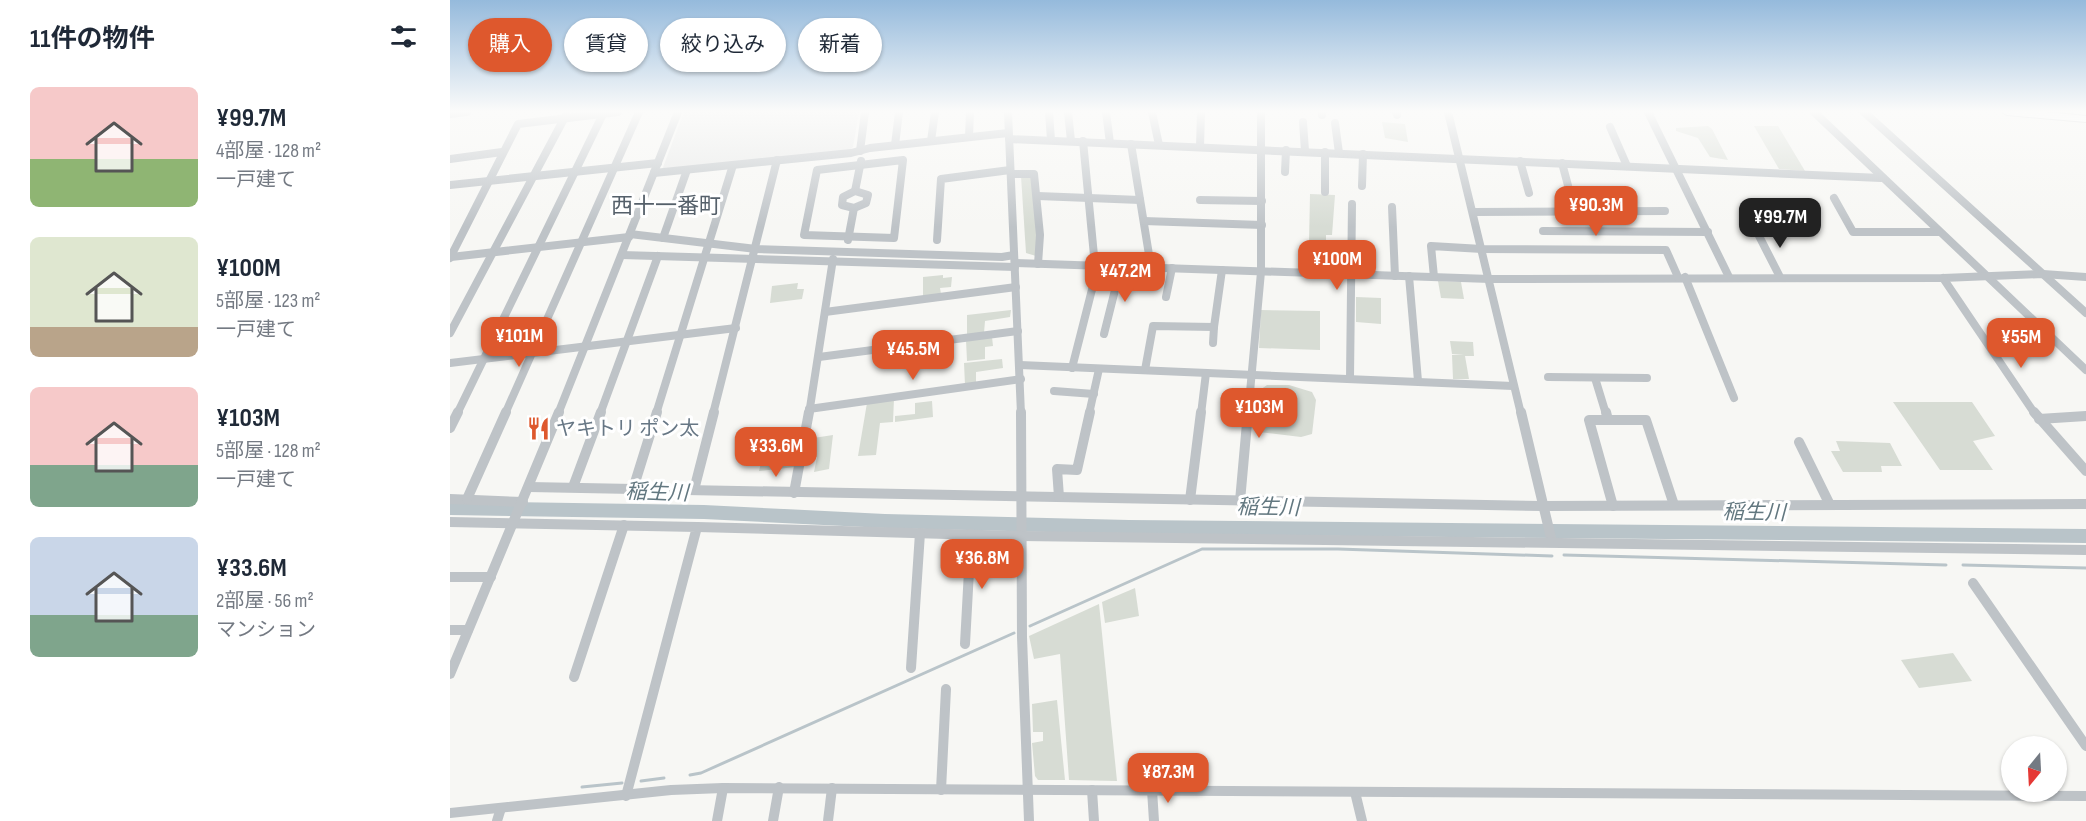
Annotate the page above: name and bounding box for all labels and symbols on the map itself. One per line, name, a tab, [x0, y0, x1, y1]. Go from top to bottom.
pin: ¥90.3M	[1547, 186, 1645, 237]
district label: 西十一番町	[611, 193, 721, 220]
pin: ¥99.7M	[1731, 198, 1829, 249]
pin: ¥100M	[1295, 240, 1379, 291]
pin: ¥47.2M	[1076, 252, 1174, 303]
pin: ¥101M	[477, 317, 561, 368]
pin: ¥55M	[1985, 318, 2057, 369]
pin: ¥45.5M	[864, 330, 962, 381]
pin: ¥103M	[1217, 388, 1301, 439]
restaurant icon: ヤキトリ ポン太	[525, 415, 551, 441]
place label: ヤキトリ ポン太	[556, 417, 699, 441]
pin: ¥33.6M	[727, 427, 825, 478]
water label: 稲生川	[625, 479, 691, 506]
water label: 稲生川	[1236, 494, 1302, 521]
water label: 稲生川	[1722, 499, 1788, 526]
pin: ¥36.8M	[933, 539, 1031, 590]
north arrow	[2001, 736, 2067, 802]
pin: ¥87.3M	[1119, 753, 1217, 804]

